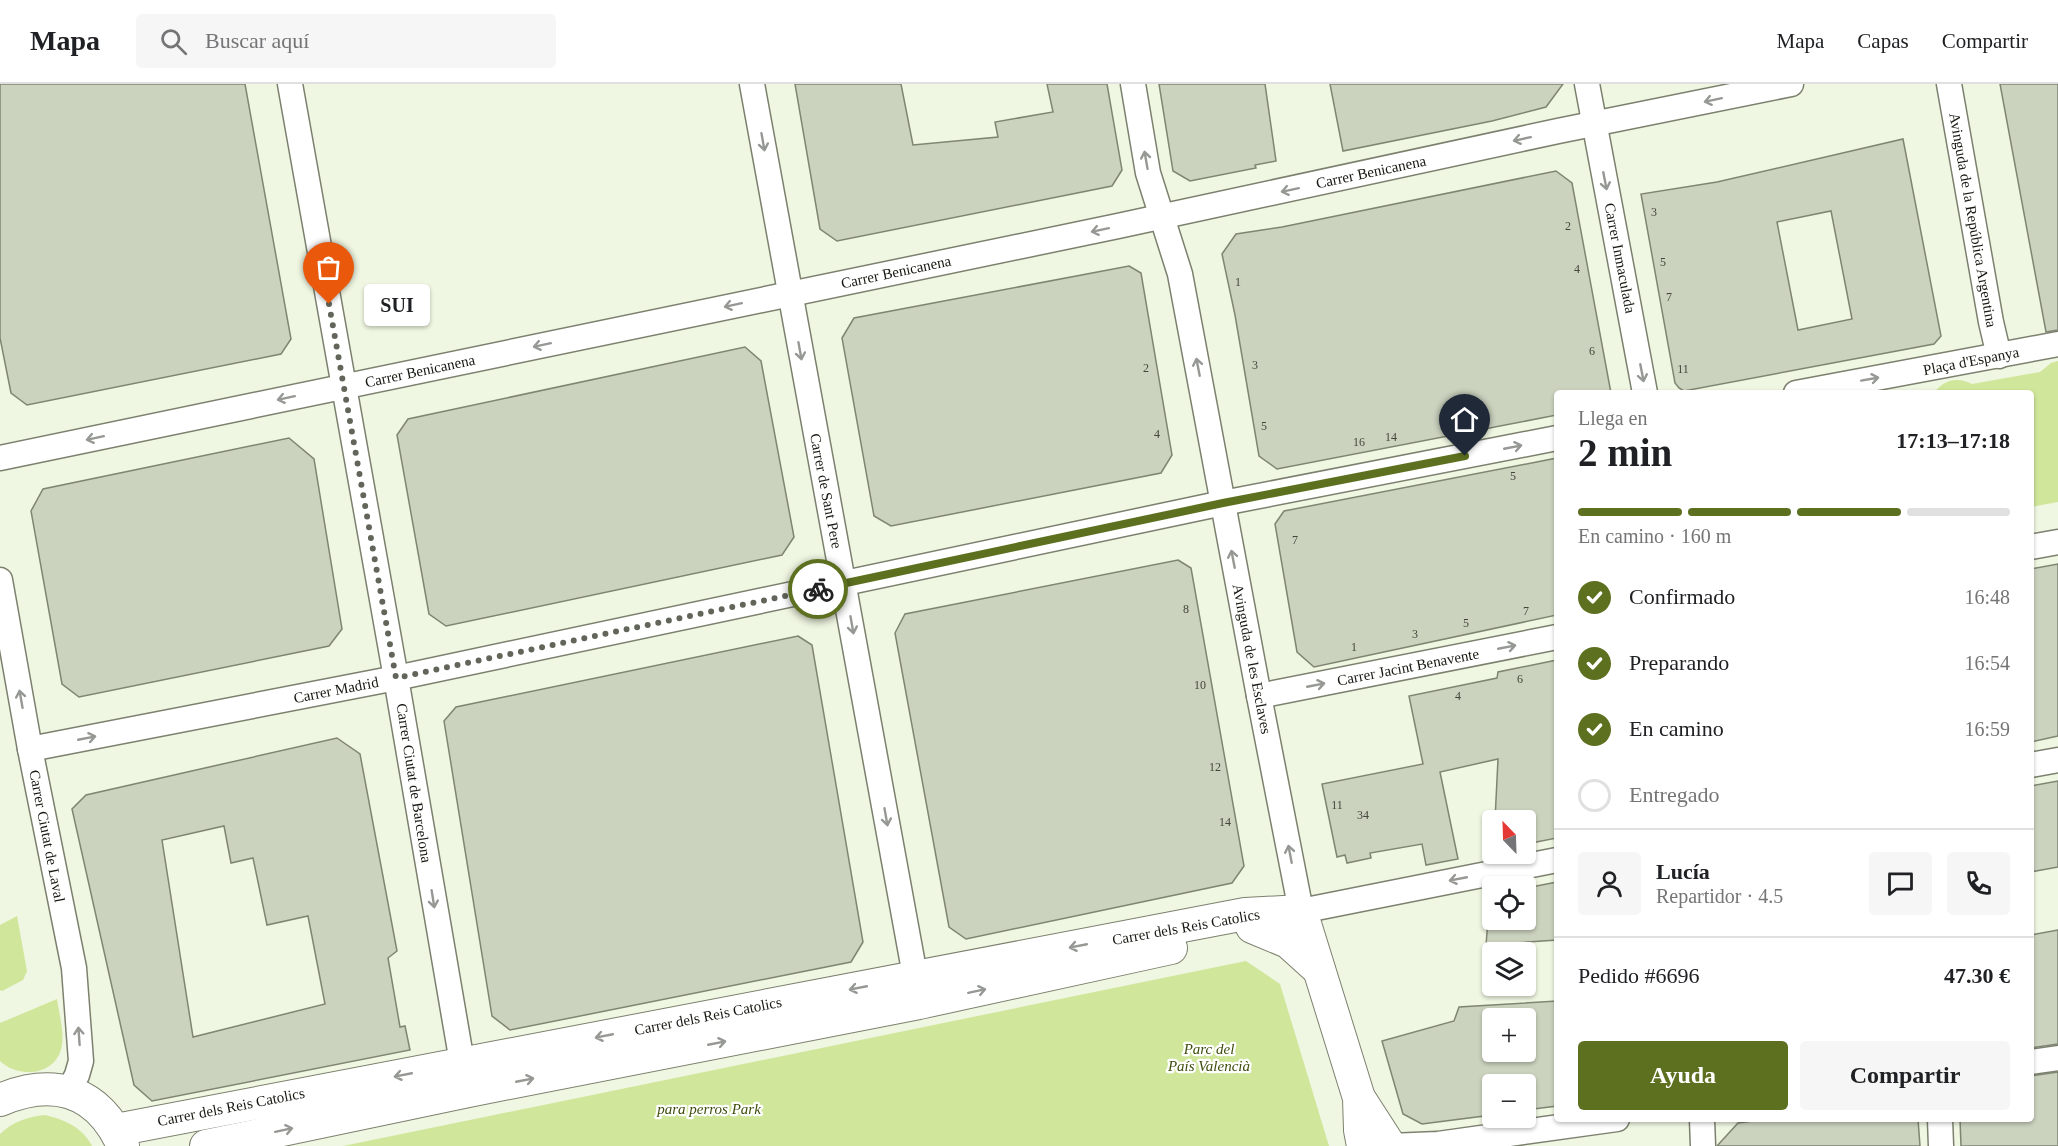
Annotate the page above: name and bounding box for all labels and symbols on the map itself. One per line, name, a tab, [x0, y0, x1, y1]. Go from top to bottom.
one-way arrow	[1704, 95, 1723, 106]
street label: Avinguda de la República Argentina	[1946, 111, 2000, 329]
one-way arrow	[757, 131, 768, 151]
one-way arrow	[1513, 134, 1532, 145]
one-way arrow	[1140, 150, 1151, 170]
street label: Carrer Benicanena	[1315, 152, 1428, 191]
one-way arrow	[1600, 171, 1611, 191]
one-way arrow	[1281, 184, 1300, 196]
street label: Carrer Inmaculada	[1601, 201, 1639, 315]
house number: 3	[1651, 205, 1657, 219]
house number: 2	[1565, 219, 1571, 233]
one-way arrow	[1090, 225, 1110, 236]
pin	[303, 242, 354, 304]
street label: Carrer Benicanena	[840, 252, 953, 291]
house number: 5	[1660, 255, 1666, 269]
house number: 4	[1574, 262, 1580, 276]
house number: 1	[1235, 275, 1241, 289]
callout: SUI	[365, 283, 431, 325]
house number: 7	[1666, 290, 1672, 304]
one-way arrow	[724, 300, 744, 311]
one-way arrow	[533, 340, 553, 351]
one-way arrow	[795, 341, 806, 360]
house number: 6	[1589, 344, 1595, 358]
street label: Plaça d'Espanya	[1922, 344, 2021, 378]
street label: Carrer Benicanena	[364, 351, 477, 390]
one-way arrow	[1192, 358, 1203, 378]
house number: 3	[1252, 358, 1258, 372]
house number: 2	[1143, 361, 1149, 375]
house number: 11	[1677, 362, 1689, 376]
one-way arrow	[1636, 363, 1647, 382]
one-way arrow	[1860, 374, 1880, 385]
one-way arrow	[277, 393, 296, 404]
pin	[1439, 394, 1490, 456]
house number: 5	[1261, 419, 1267, 433]
house number: 4	[1154, 427, 1160, 441]
house number: 14	[1385, 430, 1397, 444]
street label: Carrer de Sant Pere	[807, 432, 845, 550]
one-way arrow	[86, 433, 106, 444]
house number: 16	[1353, 435, 1365, 449]
one-way arrow	[1503, 441, 1522, 452]
house number: 5	[1510, 469, 1516, 483]
house number: 7	[1292, 533, 1298, 547]
one-way arrow	[1227, 550, 1238, 569]
courier	[788, 559, 848, 619]
street label: Avinguda de les Esclaves	[1230, 583, 1274, 736]
house number: 8	[1183, 602, 1189, 616]
house number: 7	[1523, 604, 1529, 618]
one-way arrow	[846, 615, 857, 634]
house number: 5	[1463, 616, 1469, 630]
house number: 3	[1412, 627, 1418, 641]
house number: 1	[1351, 640, 1357, 654]
one-way arrow	[1497, 641, 1517, 652]
street label: Carrer Jacint Benavente	[1336, 645, 1481, 689]
house number: 6	[1517, 672, 1523, 686]
street label: Carrer Madrid	[292, 674, 380, 706]
house number: 10	[1194, 678, 1206, 692]
one-way arrow	[1306, 679, 1325, 690]
house number: 4	[1455, 689, 1461, 703]
one-way arrow	[15, 690, 26, 710]
street label: Carrer Ciutat de Barcelona	[393, 702, 435, 864]
one-way arrow	[77, 732, 97, 743]
house number: 12	[1209, 760, 1221, 774]
street label: Carrer Ciutat de Laval	[26, 768, 68, 904]
house number: 11	[1331, 798, 1343, 812]
one-way arrow	[881, 807, 892, 826]
house number: 34	[1357, 808, 1369, 822]
north arrow	[1482, 810, 1536, 864]
house number: 14	[1219, 815, 1231, 829]
one-way arrow	[1284, 844, 1295, 864]
one-way arrow	[1449, 874, 1469, 885]
one-way arrow	[428, 889, 439, 909]
street label: Carrer dels Reis Catolics	[1111, 906, 1261, 948]
one-way arrow	[1068, 941, 1088, 952]
one-way arrow	[848, 983, 868, 994]
one-way arrow	[967, 985, 986, 997]
street label: Carrer dels Reis Catolics	[633, 994, 783, 1038]
one-way arrow	[74, 1026, 85, 1046]
one-way arrow	[595, 1031, 615, 1042]
one-way arrow	[706, 1037, 726, 1048]
park label: Parc del País Valencià	[1167, 1041, 1250, 1074]
one-way arrow	[394, 1070, 413, 1081]
one-way arrow	[515, 1074, 534, 1085]
street label: Carrer dels Reis Catolics	[156, 1085, 306, 1129]
park label: para perros Park	[656, 1101, 761, 1117]
one-way arrow	[274, 1123, 293, 1135]

